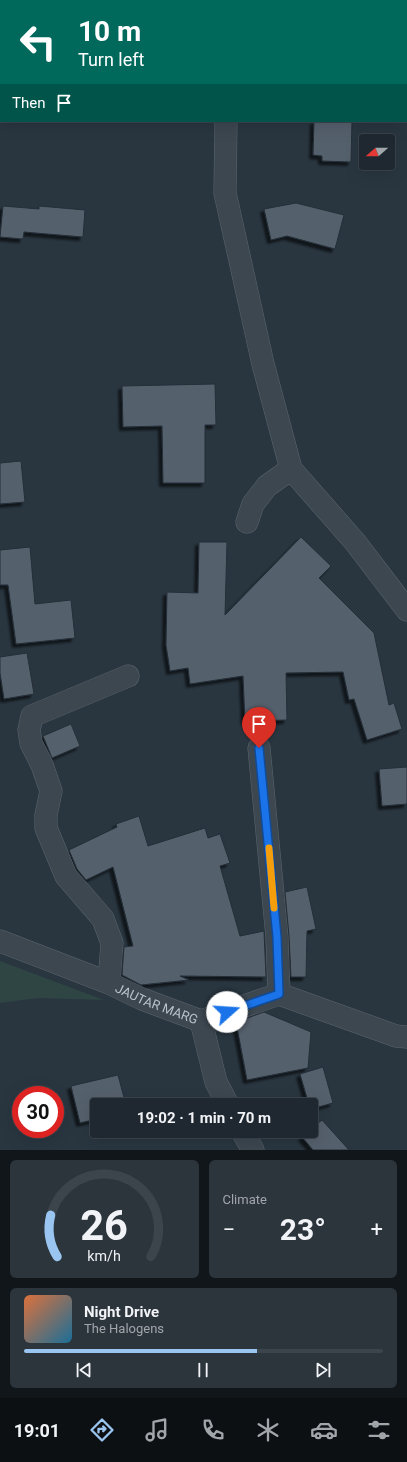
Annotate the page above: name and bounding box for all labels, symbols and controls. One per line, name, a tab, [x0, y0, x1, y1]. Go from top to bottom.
text: 10 m	[78, 15, 141, 48]
icon: left	[12, 16, 64, 68]
text: Turn left	[78, 49, 144, 70]
icon: arrive	[53, 92, 75, 114]
text: Then	[12, 94, 45, 112]
north arrow	[359, 134, 395, 170]
map controls	[359, 134, 395, 170]
pin	[242, 707, 276, 748]
icon: arrive	[248, 713, 270, 735]
street label: JAUTAR MARG	[113, 980, 200, 1027]
position arrow	[206, 991, 248, 1033]
speed limit sign: 30	[12, 1086, 64, 1138]
text: 19:02 · 1 min · 70 m	[137, 1109, 271, 1127]
text: Climate	[223, 1192, 267, 1207]
text: 26	[80, 1201, 128, 1250]
text: 23°	[280, 1212, 326, 1247]
text: −	[223, 1217, 235, 1242]
text: +	[371, 1217, 383, 1242]
text: km/h	[87, 1248, 121, 1264]
text: Night Drive	[84, 1303, 159, 1321]
text: The Halogens	[84, 1321, 164, 1336]
icon: previous	[73, 1359, 95, 1381]
icon: pause	[192, 1359, 214, 1381]
icon: next	[312, 1359, 334, 1381]
icon: directions	[88, 1416, 116, 1444]
icon: music	[143, 1416, 171, 1444]
icon: phone	[199, 1416, 227, 1444]
icon: climate	[254, 1416, 282, 1444]
icon: car	[310, 1416, 338, 1444]
icon: filters	[365, 1416, 393, 1444]
text: 19:01	[14, 1420, 60, 1441]

